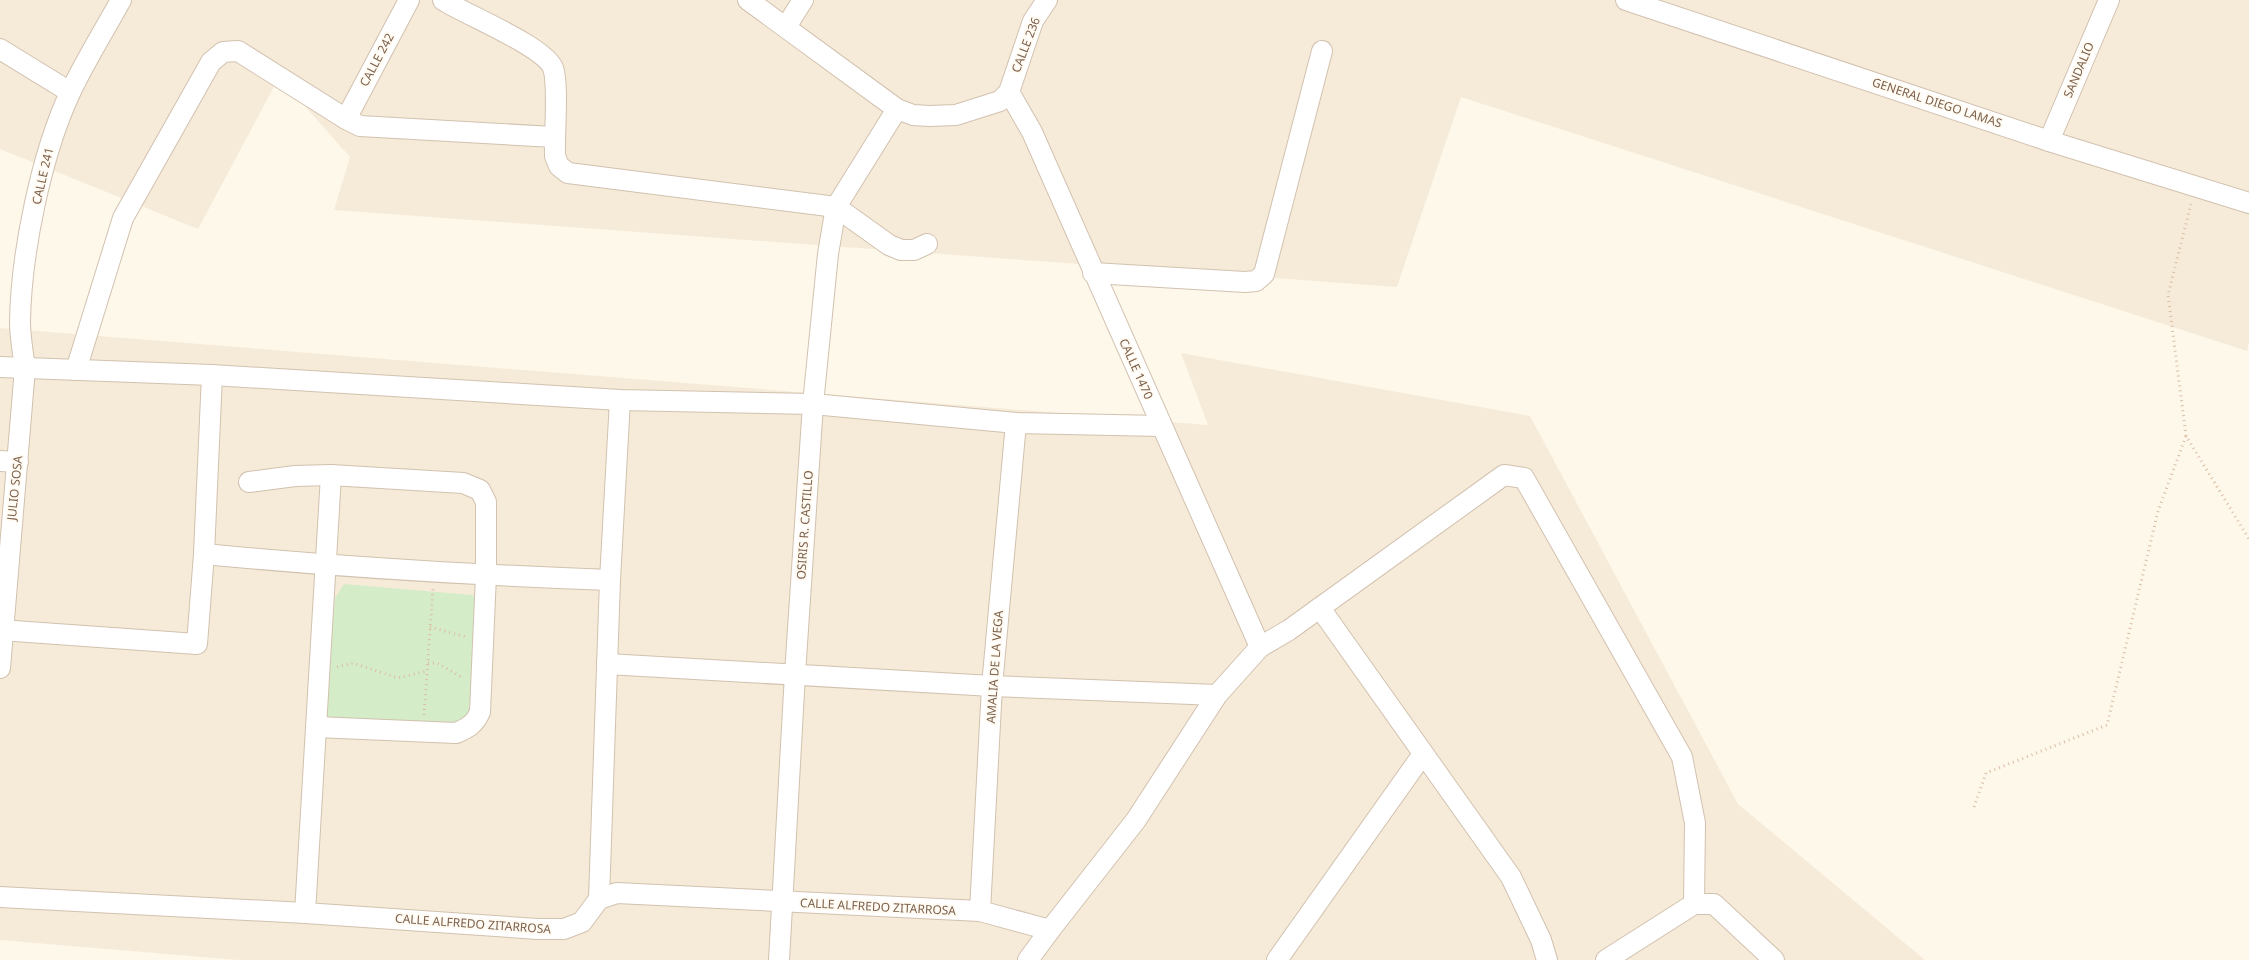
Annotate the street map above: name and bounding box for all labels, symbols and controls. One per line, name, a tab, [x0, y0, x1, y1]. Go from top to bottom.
street label: CALLE 236	[1007, 14, 1044, 75]
street label: CALLE 242	[355, 30, 398, 89]
street label: SANDALIO	[2059, 39, 2098, 100]
street label: GENERAL DIEGO LAMAS	[1870, 73, 2005, 132]
street label: CALLE 241	[28, 146, 57, 206]
street label: CALLE 1470	[1115, 336, 1158, 402]
street label: JULIO SOSA	[3, 454, 26, 522]
street label: OSIRIS R. CASTILLO	[792, 470, 817, 580]
street label: AMALIA DE LA VEGA	[982, 610, 1007, 724]
street label: CALLE ALFREDO ZITARROSA	[800, 894, 957, 919]
street label: CALLE ALFREDO ZITARROSA	[395, 910, 552, 937]

